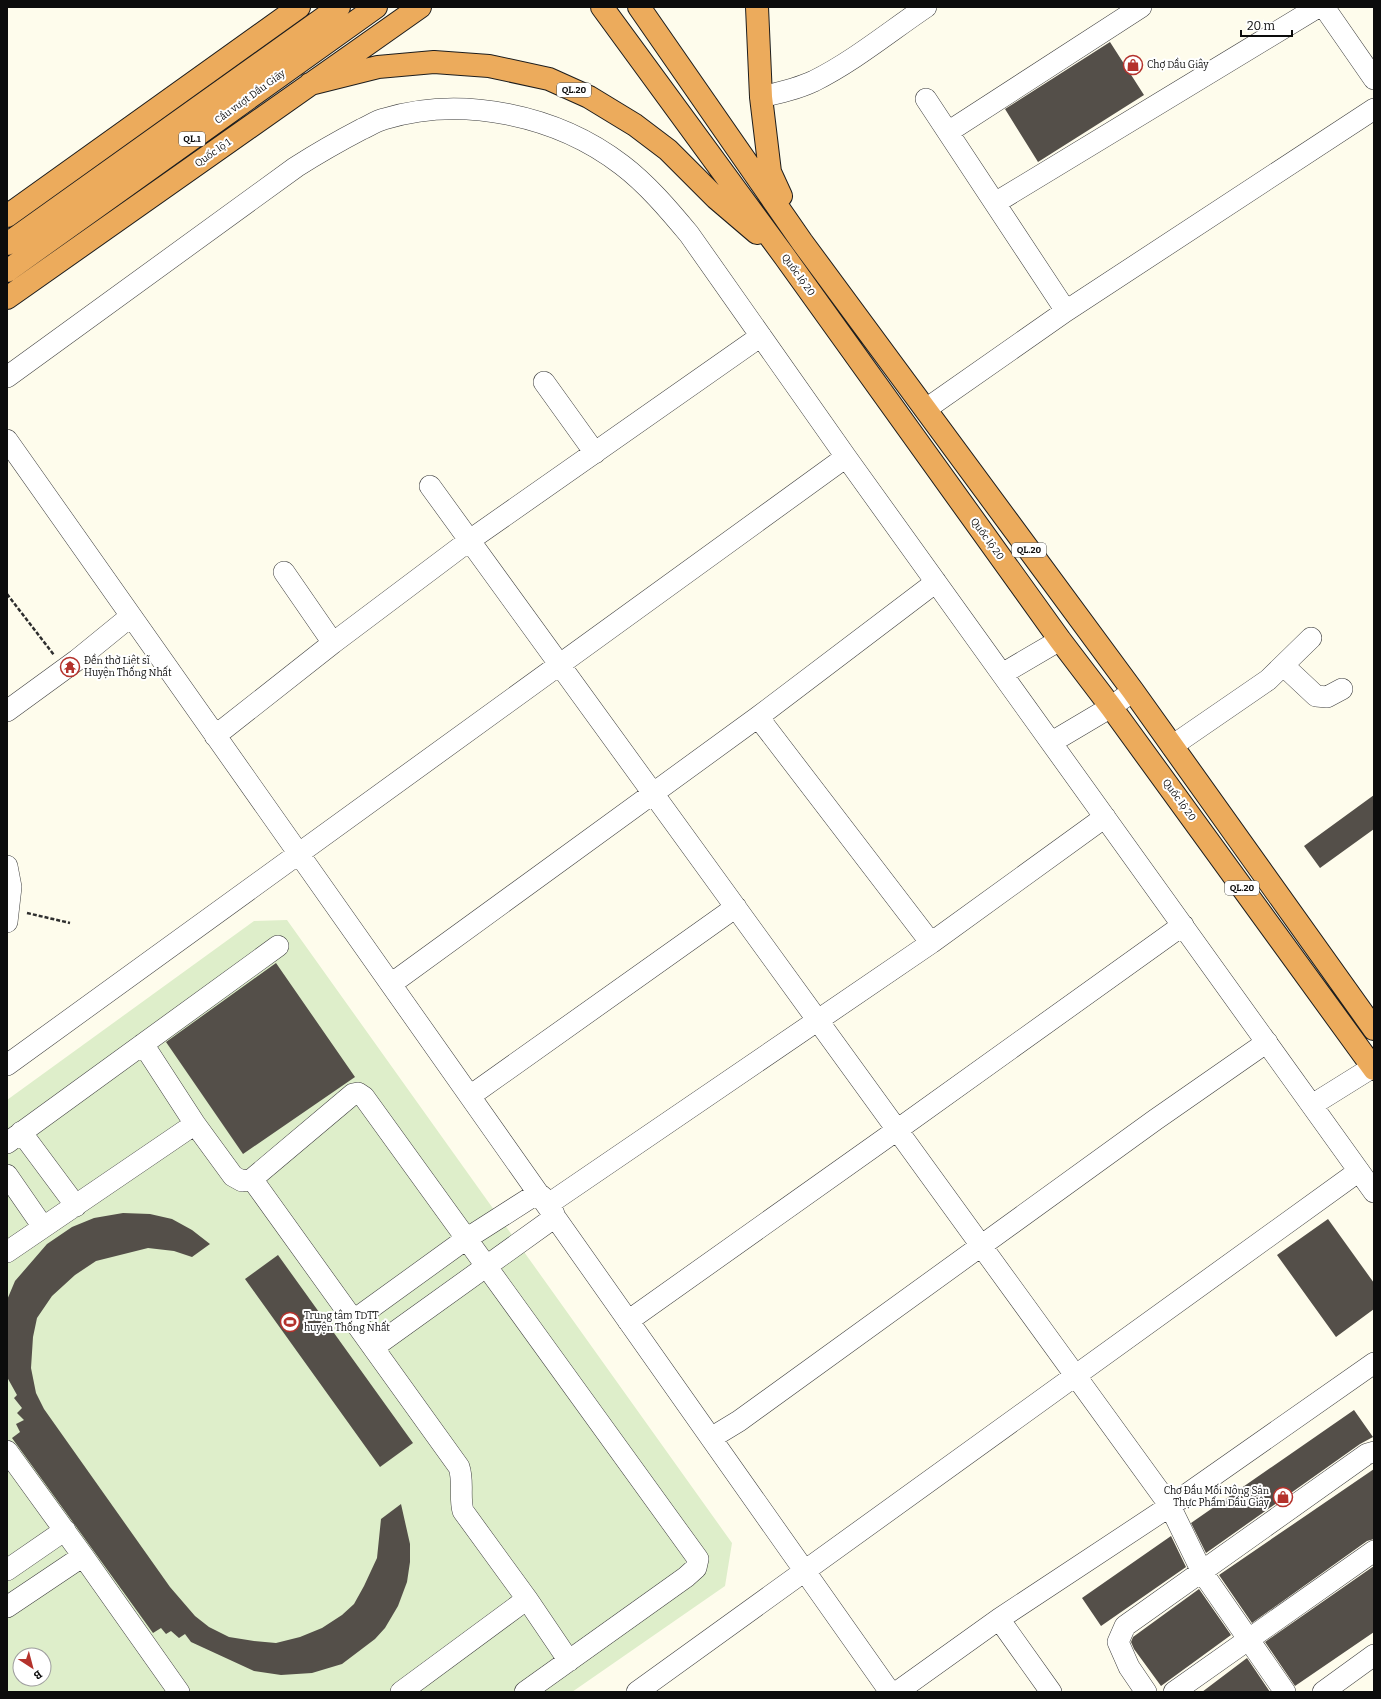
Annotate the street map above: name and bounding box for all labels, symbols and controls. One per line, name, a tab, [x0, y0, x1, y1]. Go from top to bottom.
scale bar	[1241, 12, 1292, 38]
text: 20 m	[1247, 19, 1276, 33]
shop icon: Chợ Dầu Giây	[1122, 54, 1144, 76]
place label: Chợ Dầu Giây	[1147, 57, 1209, 71]
street label: Cầu vượt Dầu Giây	[211, 65, 288, 127]
road number: QL.20	[557, 83, 591, 97]
road number: QL.1	[179, 132, 205, 146]
street label: Quốc lộ 1	[192, 135, 233, 170]
street label: Quốc lộ 20	[779, 250, 819, 298]
street label: Quốc lộ 20	[968, 514, 1008, 562]
road number: QL.20	[1012, 543, 1046, 557]
place label: Đền thờ Liệt sĩ Huyện Thống Nhất	[84, 653, 172, 679]
temple icon: Đền thờ Liệt sĩ Huyện Thống Nhất	[59, 656, 81, 678]
street label: Quốc lộ 20	[1160, 775, 1200, 823]
road number: QL.20	[1225, 881, 1259, 895]
place label: Trung tâm TDTT huyện Thống Nhất	[304, 1309, 390, 1334]
sports icon: Trung tâm TDTT huyện Thống Nhất	[279, 1311, 301, 1333]
place label: Chợ Đầu Mối Nông Sản Thực Phẩm Dầu Giây	[1164, 1483, 1270, 1509]
shop icon: Chợ Đầu Mối Nông Sản Thực Phẩm Dầu Giây	[1272, 1486, 1294, 1508]
north arrow	[12, 1647, 52, 1687]
text: B	[31, 1667, 44, 1682]

